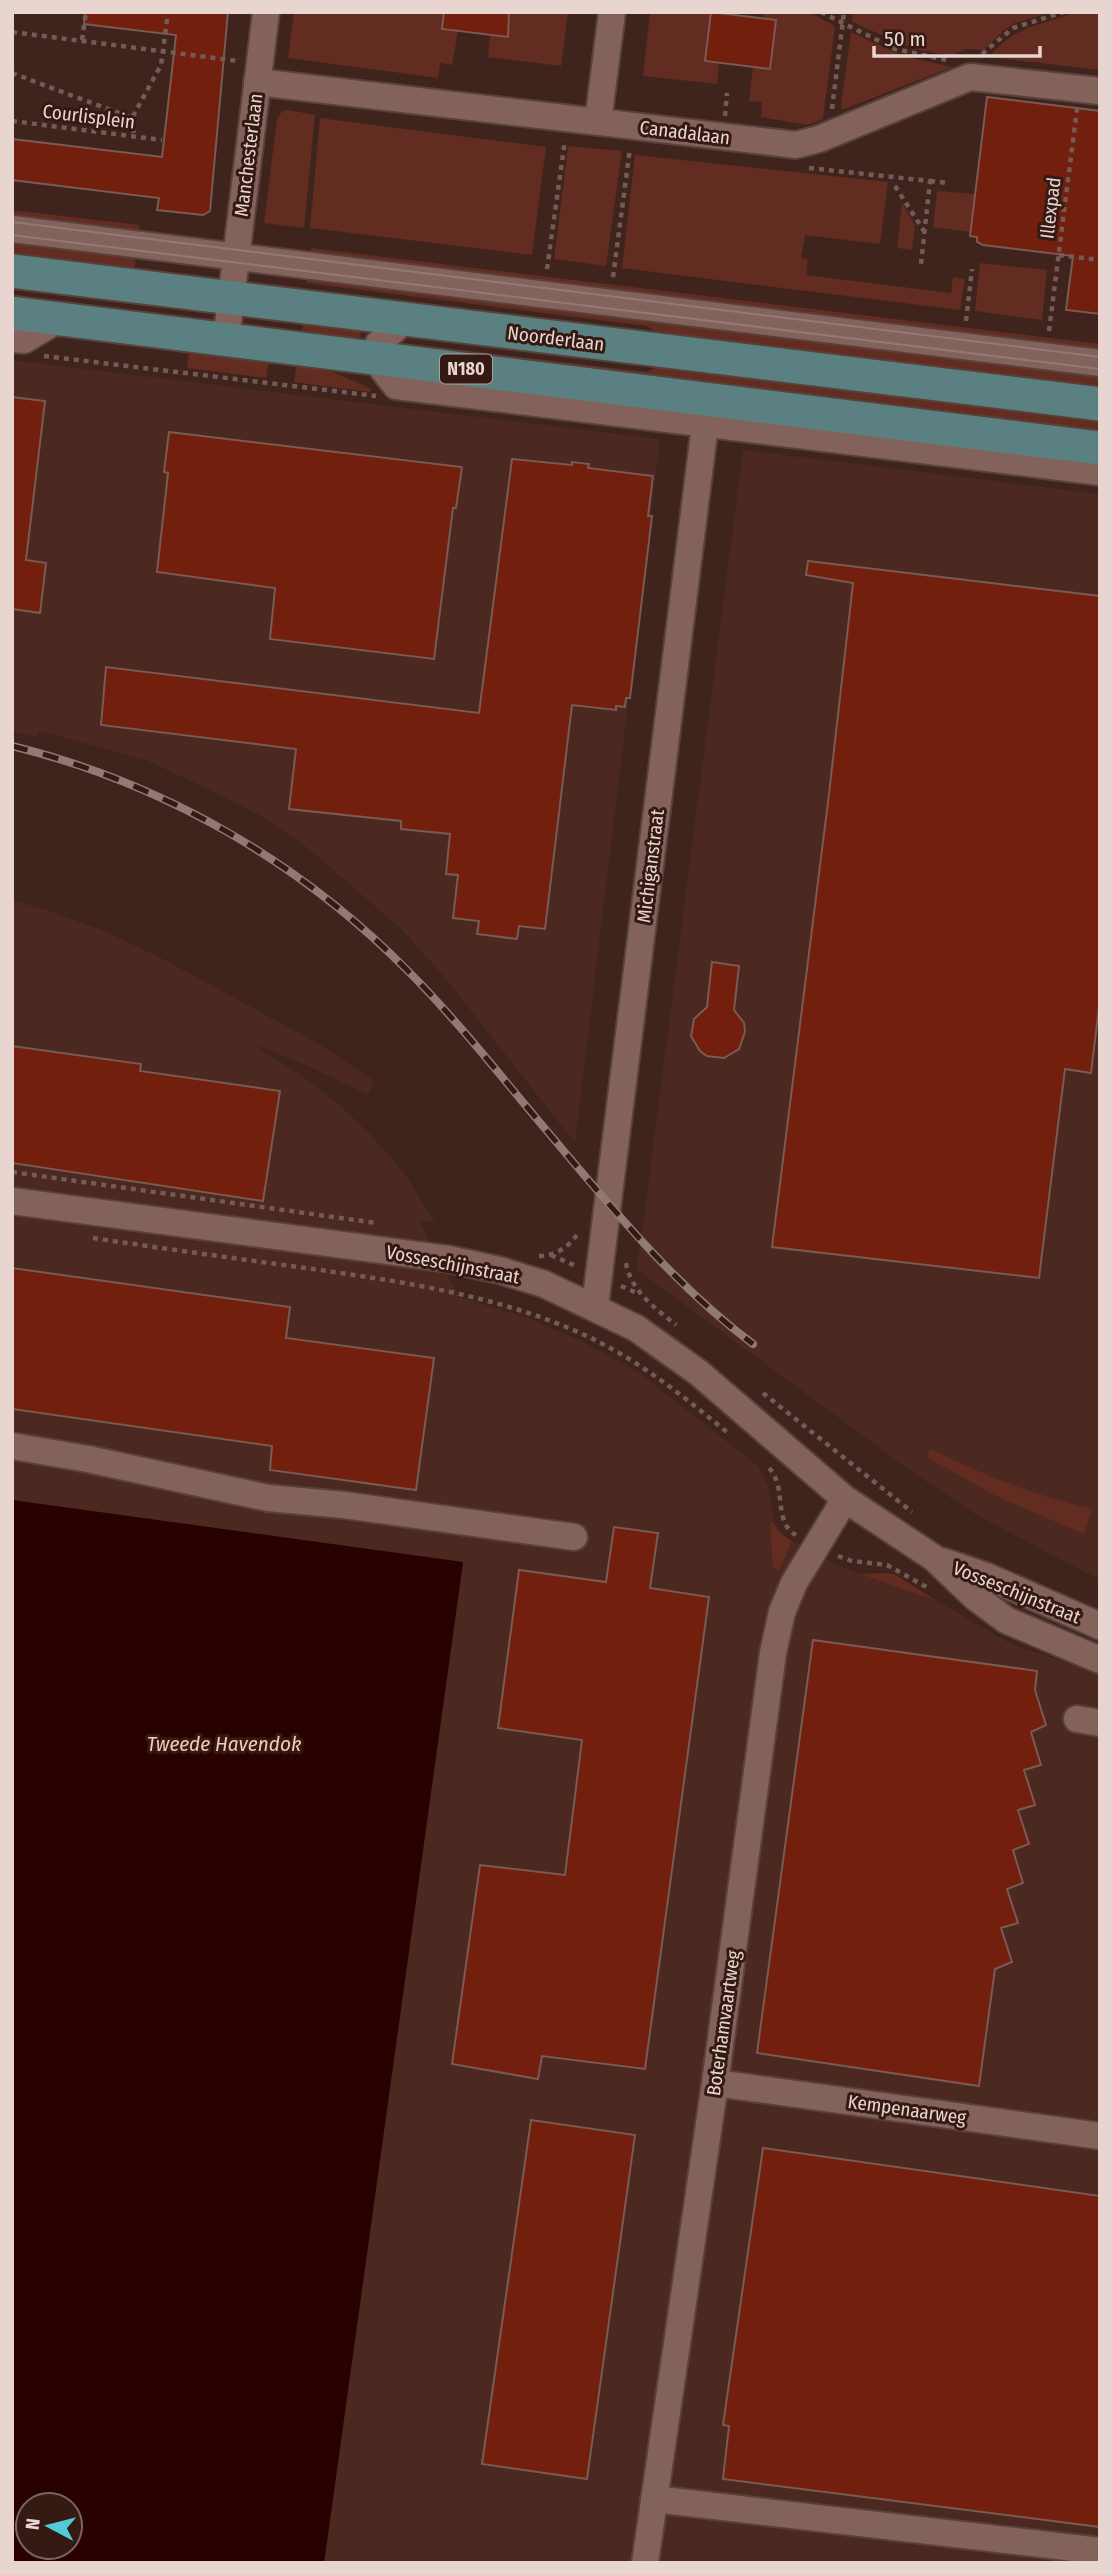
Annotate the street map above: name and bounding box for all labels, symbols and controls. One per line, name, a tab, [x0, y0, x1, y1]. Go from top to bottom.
scale bar	[874, 14, 1040, 58]
text: 50 m	[884, 26, 926, 52]
street label: Manchesterlaan	[230, 92, 267, 218]
street label: Courlisplein	[41, 99, 136, 134]
street label: Canadalaan	[638, 116, 731, 149]
street label: Illexpad	[1035, 176, 1066, 240]
street label: Noorderlaan	[506, 321, 606, 356]
road number: N180	[440, 354, 492, 384]
street label: Michiganstraat	[632, 807, 669, 924]
street label: Vosseschijnstraat	[384, 1240, 522, 1289]
street label: Vosseschijnstraat	[950, 1556, 1085, 1629]
water label: Tweede Havendok	[147, 1731, 301, 1757]
street label: Boterhamvaartweg	[702, 1949, 745, 2097]
street label: Kempenaarweg	[846, 2090, 968, 2129]
north arrow	[14, 2491, 84, 2561]
text: N	[21, 2517, 45, 2531]

